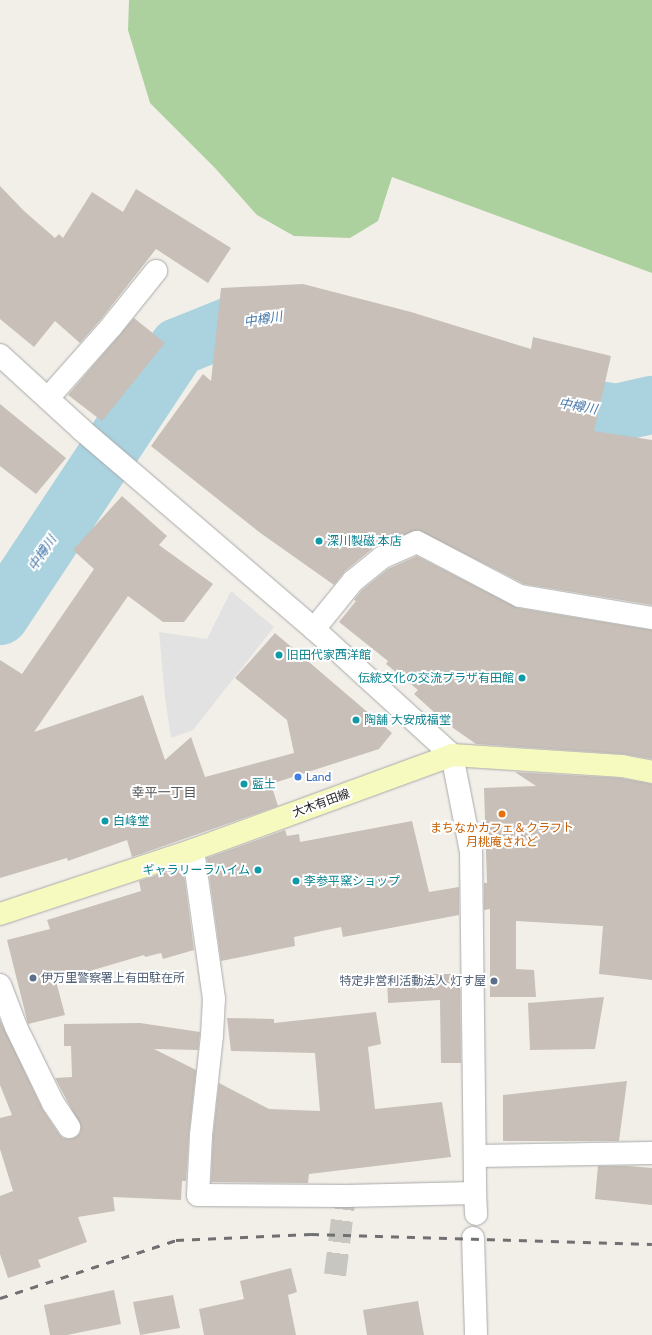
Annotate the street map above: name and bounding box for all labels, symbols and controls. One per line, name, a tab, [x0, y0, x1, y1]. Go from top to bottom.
water label: 中樽川	[243, 308, 283, 330]
water label: 中樽川	[557, 395, 599, 417]
water label: 中樽川	[25, 532, 59, 574]
place label: 深川製磁 本店	[327, 534, 402, 548]
marker: 深川製磁 本店	[314, 536, 324, 546]
place label: 旧田代家西洋館	[287, 648, 371, 662]
marker: 旧田代家西洋館	[274, 650, 284, 660]
place label: 伝統文化の交流プラザ有田館	[358, 671, 514, 685]
marker: 伝統文化の交流プラザ有田館	[517, 673, 527, 683]
place label: 陶舗 大安成福堂	[364, 713, 451, 727]
marker: 陶舗 大安成福堂	[351, 715, 361, 725]
place label: Land	[306, 770, 331, 784]
marker: Land	[293, 772, 303, 782]
place label: 藍土	[252, 777, 276, 791]
marker: 藍土	[239, 779, 249, 789]
district label: 幸平一丁目	[132, 784, 196, 800]
street label: 大木有田線	[290, 786, 352, 820]
marker: まちなかカフェ＆クラフト 月桃庵されど	[497, 809, 507, 819]
place label: 白峰堂	[113, 814, 149, 828]
marker: 白峰堂	[100, 816, 110, 826]
place label: まちなかカフェ＆クラフト 月桃庵されど	[430, 821, 574, 849]
place label: ギャラリーラハイム	[142, 863, 250, 877]
marker: ギャラリーラハイム	[253, 865, 263, 875]
place label: 李参平窯ショップ	[304, 874, 400, 888]
marker: 李参平窯ショップ	[291, 876, 301, 886]
place label: 伊万里警察署上有田駐在所	[41, 971, 185, 985]
marker: 伊万里警察署上有田駐在所	[28, 973, 38, 983]
place label: 特定非営利活動法人 灯す屋	[339, 974, 486, 988]
marker: 特定非営利活動法人 灯す屋	[489, 976, 499, 986]

